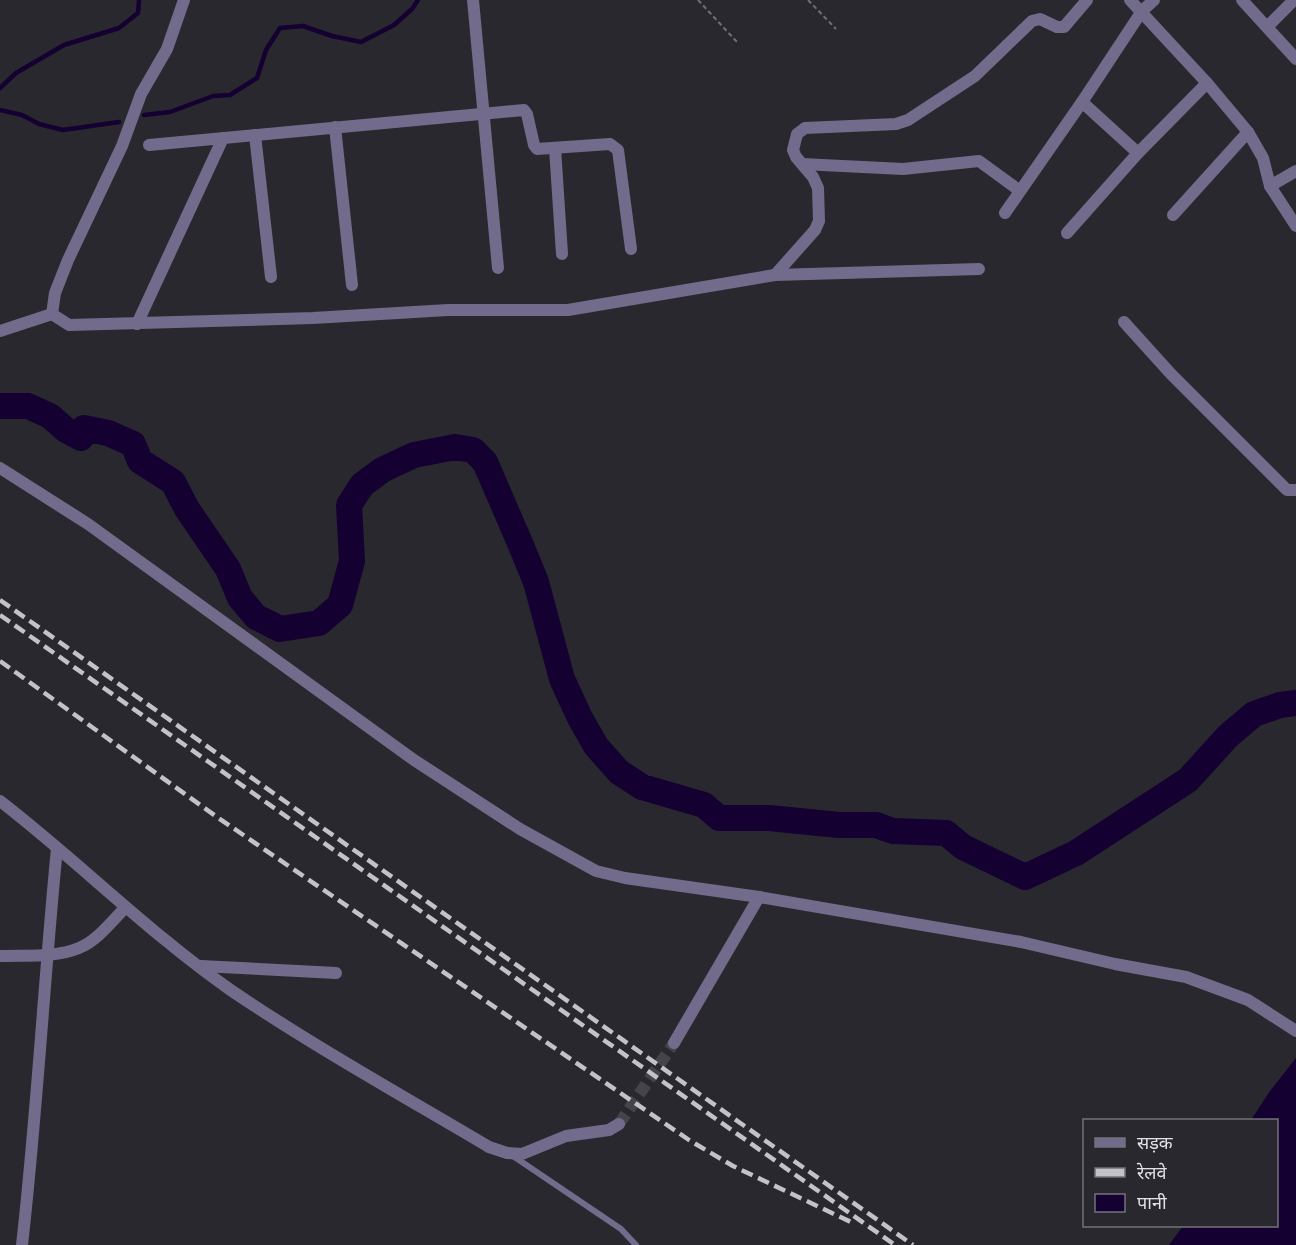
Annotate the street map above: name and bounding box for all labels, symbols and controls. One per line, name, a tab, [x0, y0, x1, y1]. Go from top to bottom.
legend	[1083, 1119, 1278, 1227]
text: सड़क	[1137, 1131, 1174, 1153]
text: रेलवे	[1136, 1161, 1168, 1183]
text: पानी	[1137, 1191, 1167, 1213]

